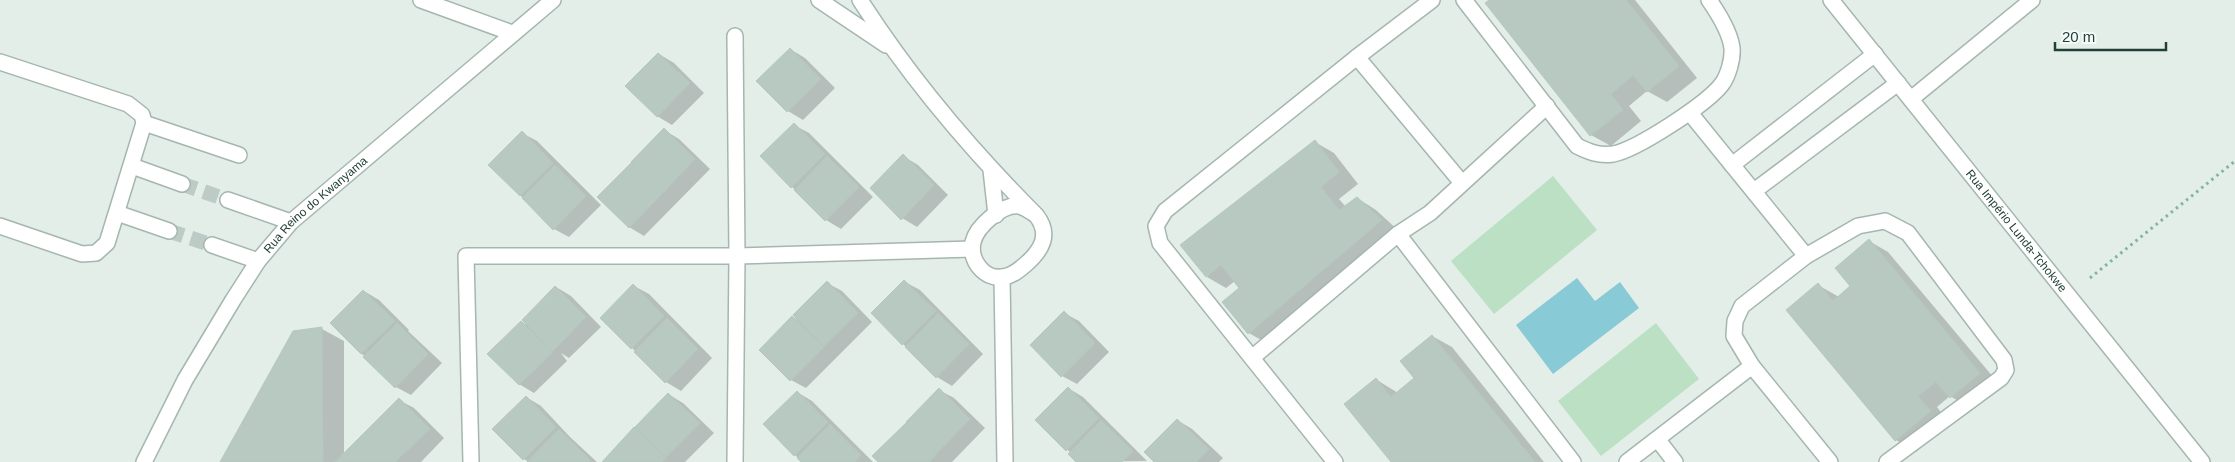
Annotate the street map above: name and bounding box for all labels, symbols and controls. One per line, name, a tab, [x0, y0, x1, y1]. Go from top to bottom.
scale bar	[2055, 20, 2166, 52]
text: 20 m	[2062, 28, 2095, 45]
street label: Rua Reino do Kwanyama	[261, 153, 370, 256]
street label: Rua Império Lunda-Tchokwe	[1963, 167, 2070, 295]

